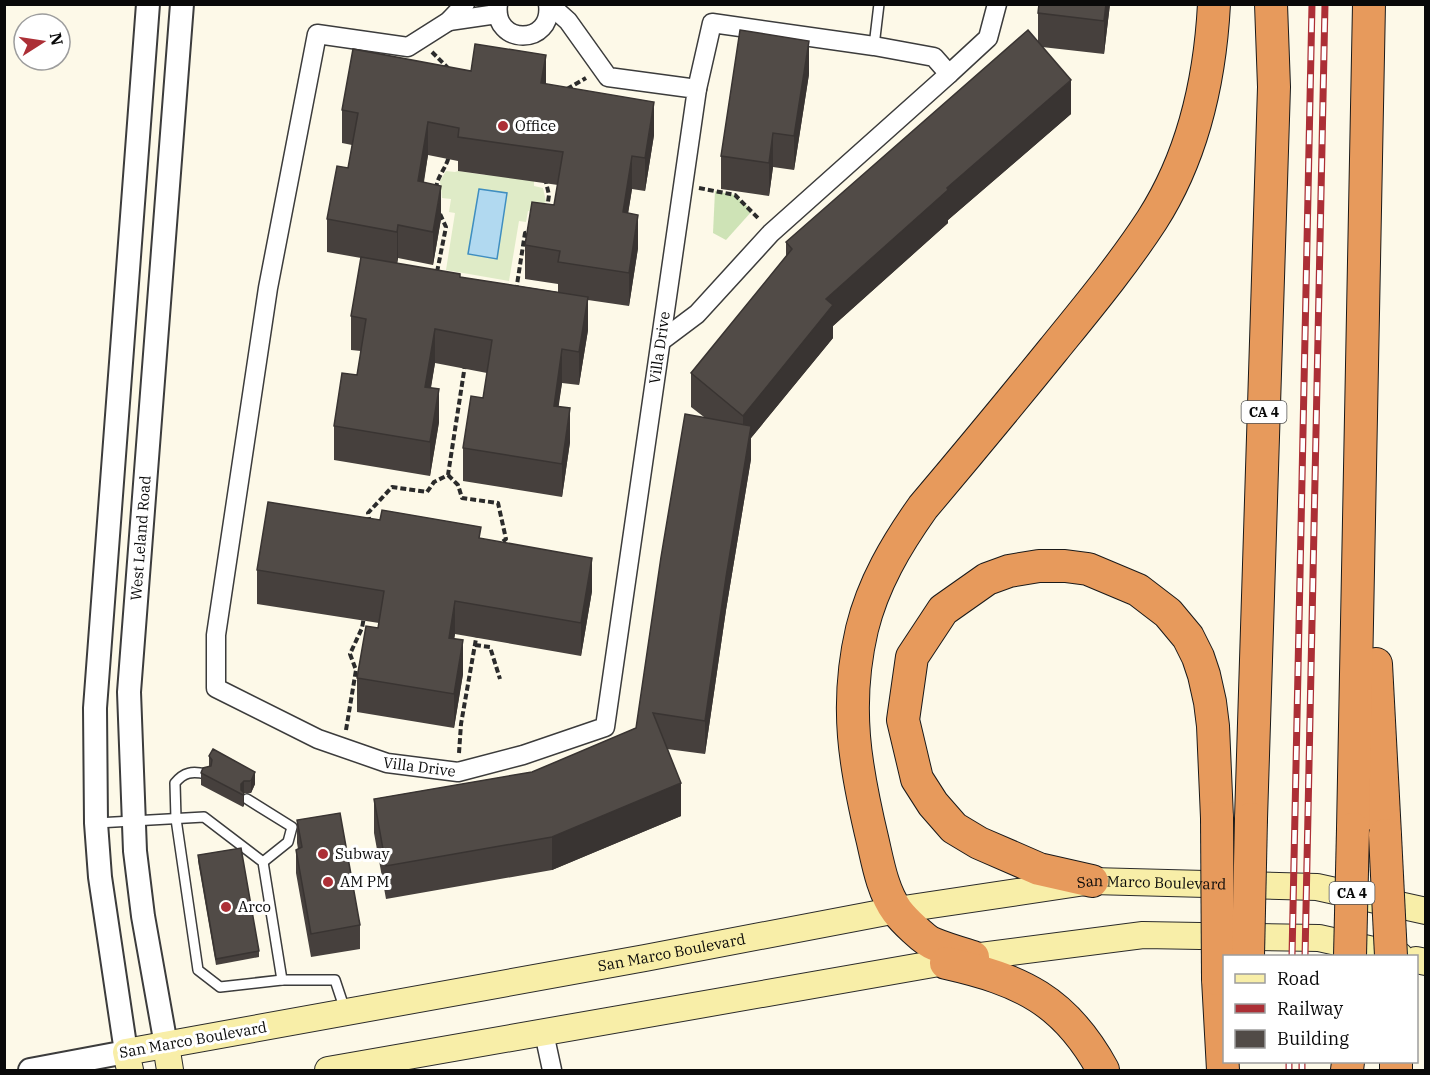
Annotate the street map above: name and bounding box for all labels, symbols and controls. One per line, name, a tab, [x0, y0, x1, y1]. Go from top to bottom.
north arrow	[12, 12, 72, 72]
text: N	[46, 31, 68, 47]
place label: Office	[515, 116, 556, 135]
marker: Office	[496, 119, 510, 133]
street label: Villa Drive	[645, 310, 674, 385]
road number: CA 4	[1242, 401, 1286, 423]
street label: West Leland Road	[126, 475, 155, 601]
street label: Villa Drive	[382, 753, 457, 781]
place label: Subway	[335, 844, 390, 863]
marker: Subway	[316, 847, 330, 861]
street label: San Marco Boulevard	[1075, 871, 1227, 894]
place label: AM PM	[340, 872, 389, 891]
marker: AM PM	[321, 875, 335, 889]
road number: CA 4	[1330, 882, 1374, 904]
place label: Arco	[238, 897, 271, 916]
marker: Arco	[219, 900, 233, 914]
street label: San Marco Boulevard	[596, 929, 747, 975]
legend	[1223, 955, 1418, 1063]
text: Road	[1277, 967, 1320, 990]
text: Railway	[1277, 997, 1343, 1020]
street label: San Marco Boulevard	[118, 1017, 268, 1062]
text: Building	[1277, 1027, 1349, 1050]

